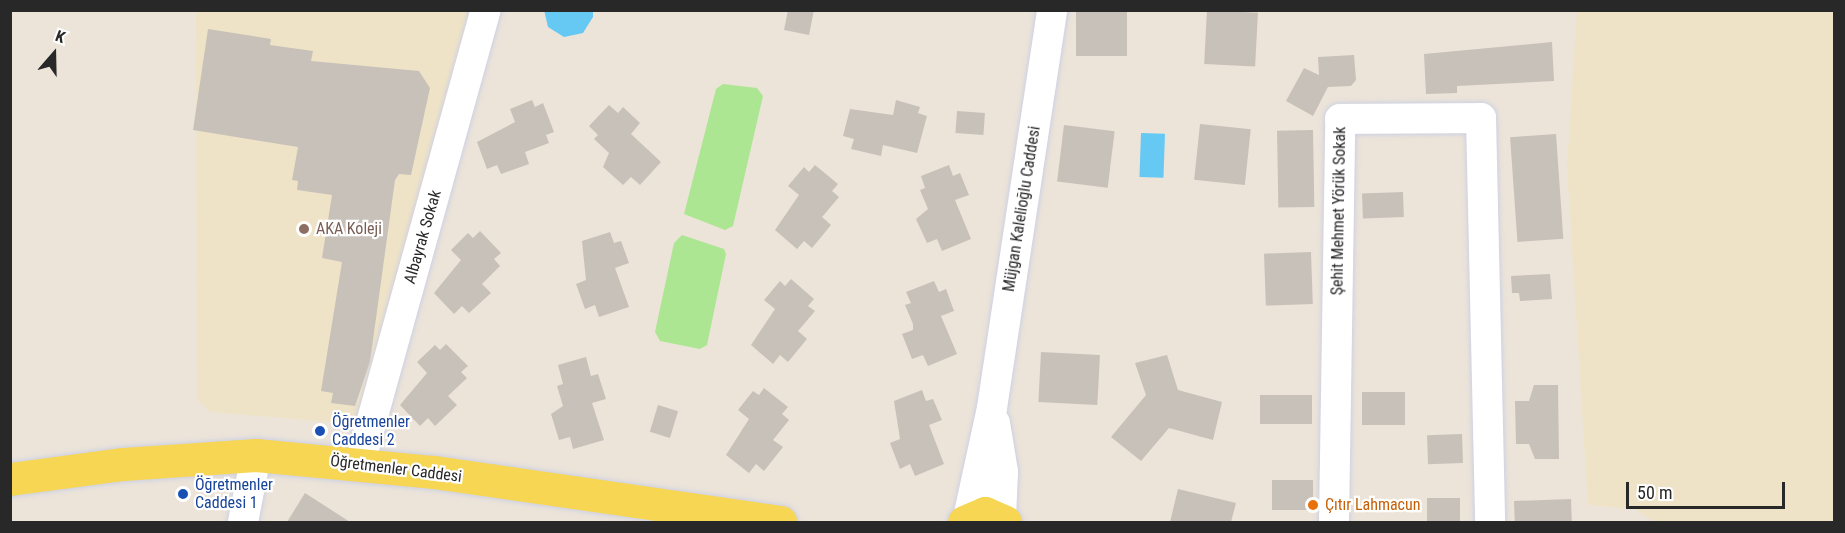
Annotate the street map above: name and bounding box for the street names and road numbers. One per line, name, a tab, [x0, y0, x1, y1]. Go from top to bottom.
street label: Müjgan Kalelioğlu Caddesi	[999, 125, 1045, 293]
street label: Şehit Mehmet Yörük Sokak	[1328, 126, 1350, 296]
street label: Albayrak Sokak	[400, 188, 446, 286]
street label: Öğretmenler Caddesi	[329, 451, 463, 487]

